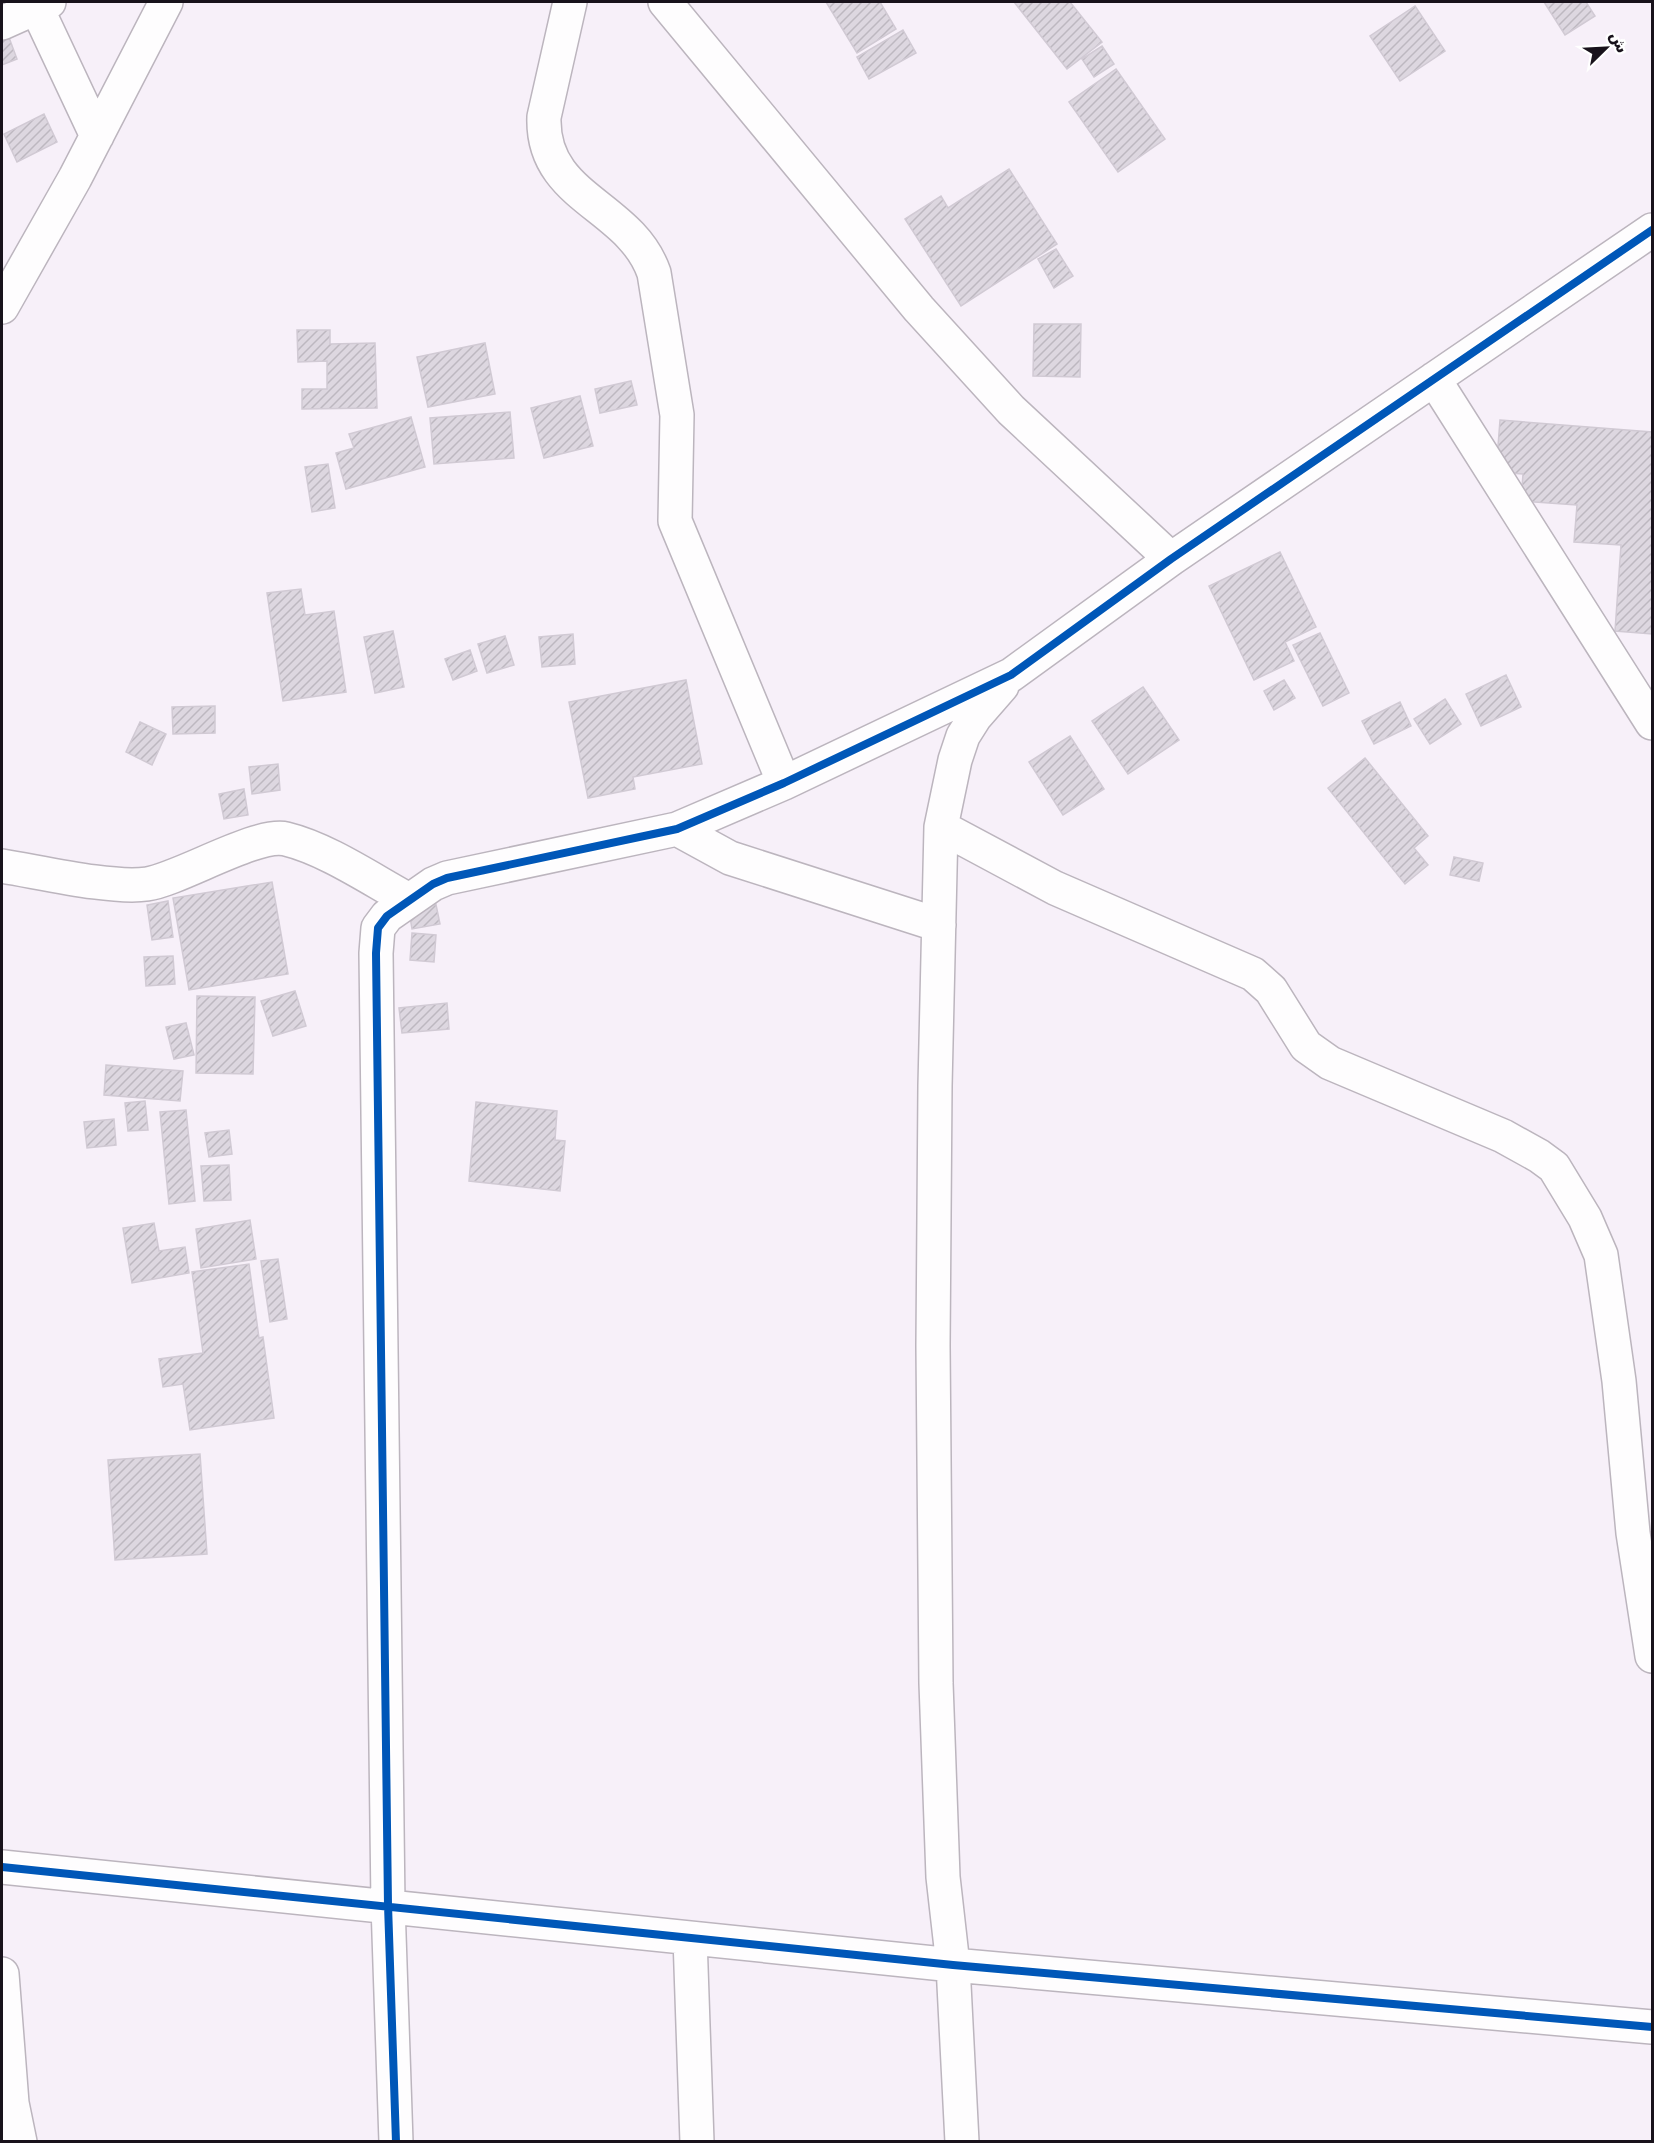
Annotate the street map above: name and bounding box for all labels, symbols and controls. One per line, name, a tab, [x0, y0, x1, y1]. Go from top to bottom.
north arrow	[1576, 18, 1636, 78]
text: ش	[1606, 28, 1632, 56]

